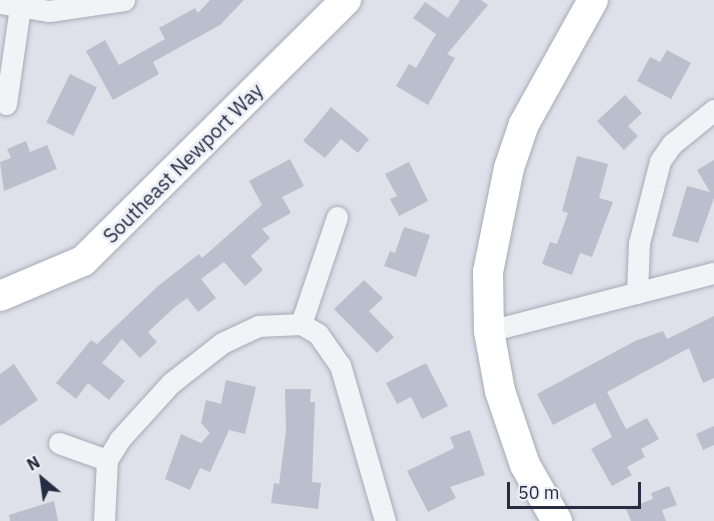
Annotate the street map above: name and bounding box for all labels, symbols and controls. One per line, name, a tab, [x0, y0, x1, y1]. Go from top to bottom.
street label: Southeast Newport Way	[98, 78, 268, 248]
north arrow	[12, 449, 72, 509]
text: N	[23, 452, 43, 475]
scale bar	[510, 470, 644, 508]
text: 50 m	[518, 481, 560, 504]

